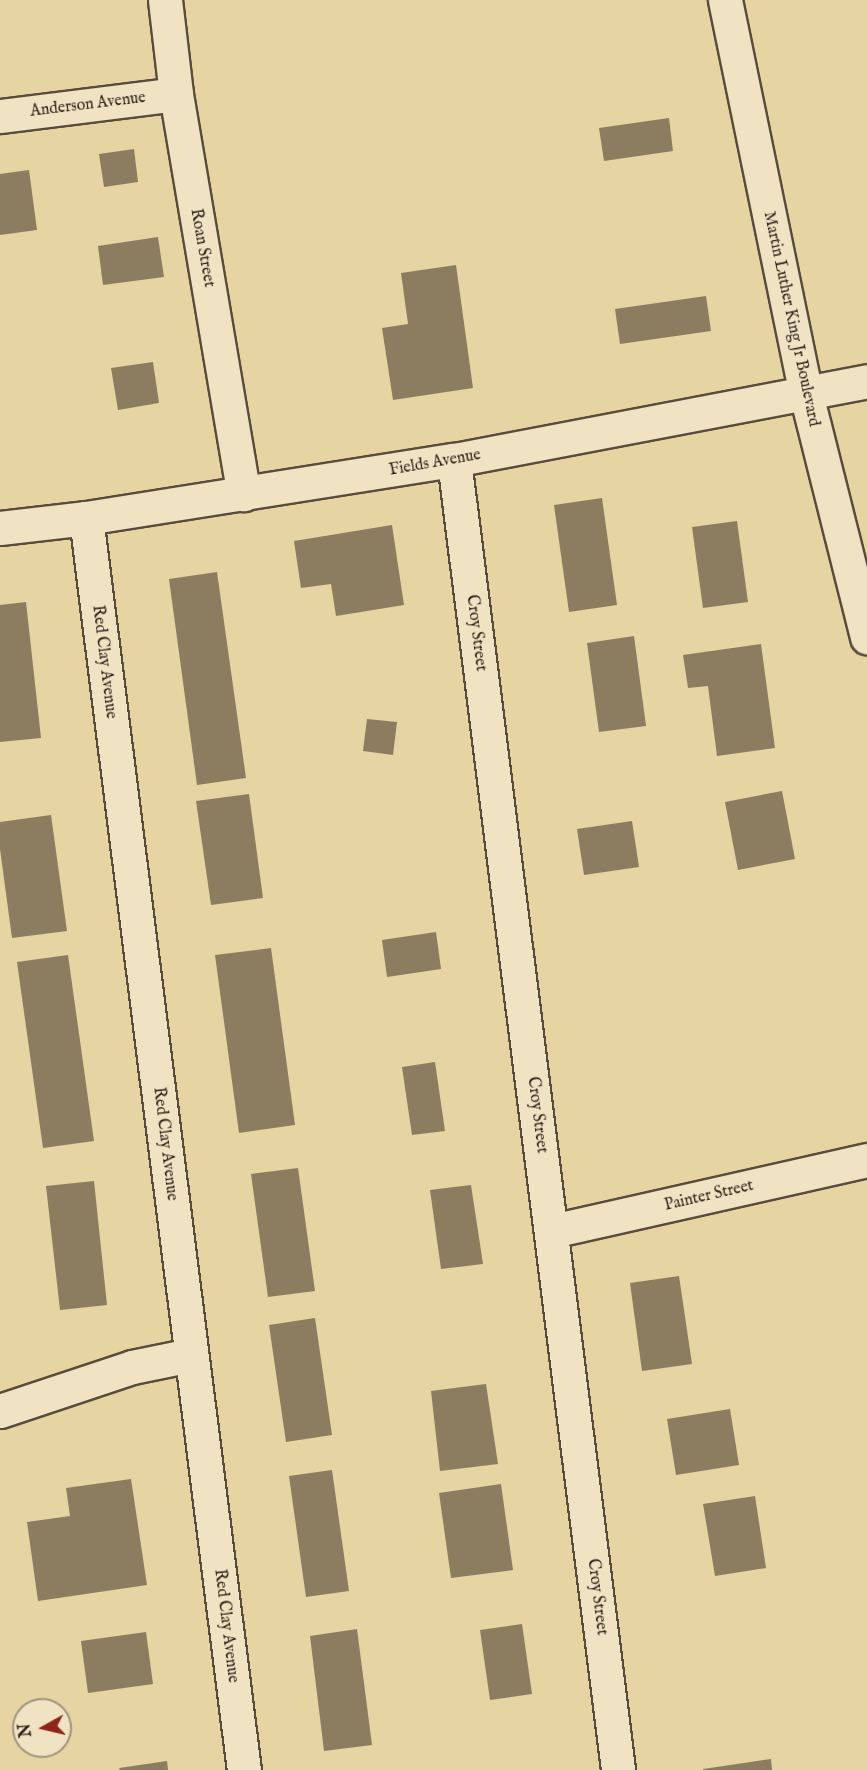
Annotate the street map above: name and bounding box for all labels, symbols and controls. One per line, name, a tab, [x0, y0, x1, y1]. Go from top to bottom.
street label: Anderson Avenue	[29, 88, 147, 122]
street label: Roan Street	[186, 207, 218, 289]
street label: Martin Luther King Jr Boulevard	[759, 210, 823, 428]
street label: Fields Avenue	[388, 446, 482, 480]
street label: Croy Street	[462, 594, 490, 672]
street label: Red Clay Avenue	[88, 604, 120, 720]
street label: Croy Street	[523, 1076, 551, 1154]
street label: Red Clay Avenue	[149, 1086, 181, 1202]
street label: Painter Street	[663, 1176, 755, 1216]
street label: Croy Street	[583, 1558, 611, 1636]
street label: Red Clay Avenue	[210, 1568, 242, 1684]
north arrow	[12, 1698, 72, 1758]
text: N	[15, 1722, 37, 1738]

